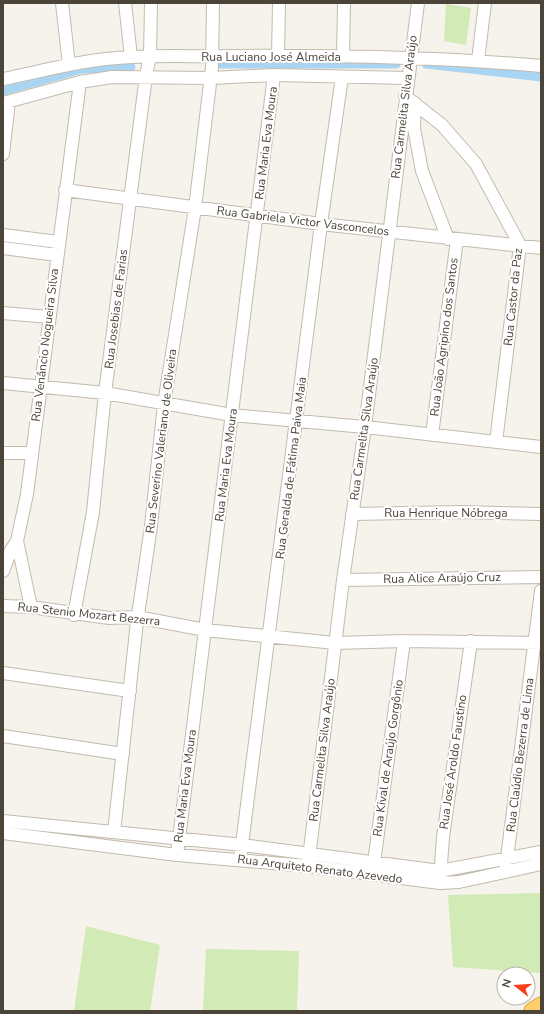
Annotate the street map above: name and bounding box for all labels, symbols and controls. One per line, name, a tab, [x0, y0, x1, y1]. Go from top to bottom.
street label: Rua Carmelita Silva Araújo	[387, 34, 421, 179]
street label: Rua Luciano José Almeida	[201, 49, 341, 65]
street label: Rua Maria Eva Moura	[251, 85, 281, 201]
street label: Rua Gabriela Victor Vasconcelos	[216, 202, 391, 240]
street label: Rua Castor da Paz	[500, 247, 526, 347]
street label: Rua Josebias de Farias	[101, 248, 131, 370]
street label: Rua João Agripino dos Santos	[426, 257, 462, 417]
street label: Rua Venâncio Nogueira Silva	[28, 267, 62, 423]
street label: Rua Severino Valeriano de Oliveira	[142, 348, 180, 534]
street label: Rua Carmelita Silva Araújo	[346, 356, 382, 501]
street label: Rua Geralda de Fátima Paiva Maia	[272, 376, 310, 560]
street label: Rua Maria Eva Moura	[211, 407, 241, 523]
street label: Rua Henrique Nóbrega	[384, 505, 508, 521]
street label: Rua Alice Araújo Cruz	[383, 569, 501, 587]
street label: Rua Stenio Mozart Bezerra	[17, 599, 161, 629]
street label: Rua Carmelita Silva Araújo	[305, 677, 339, 822]
street label: Rua Claúdio Bezerra de Lima	[503, 677, 537, 833]
street label: Rua Kival de Araújo Gorgônio	[369, 678, 407, 837]
street label: Rua José Aroldo Faustino	[436, 693, 470, 830]
street label: Rua Maria Eva Moura	[170, 728, 200, 844]
street label: Rua Arquiteto Renato Azevedo	[237, 851, 404, 887]
north arrow	[496, 966, 536, 1006]
text: N	[499, 977, 515, 989]

